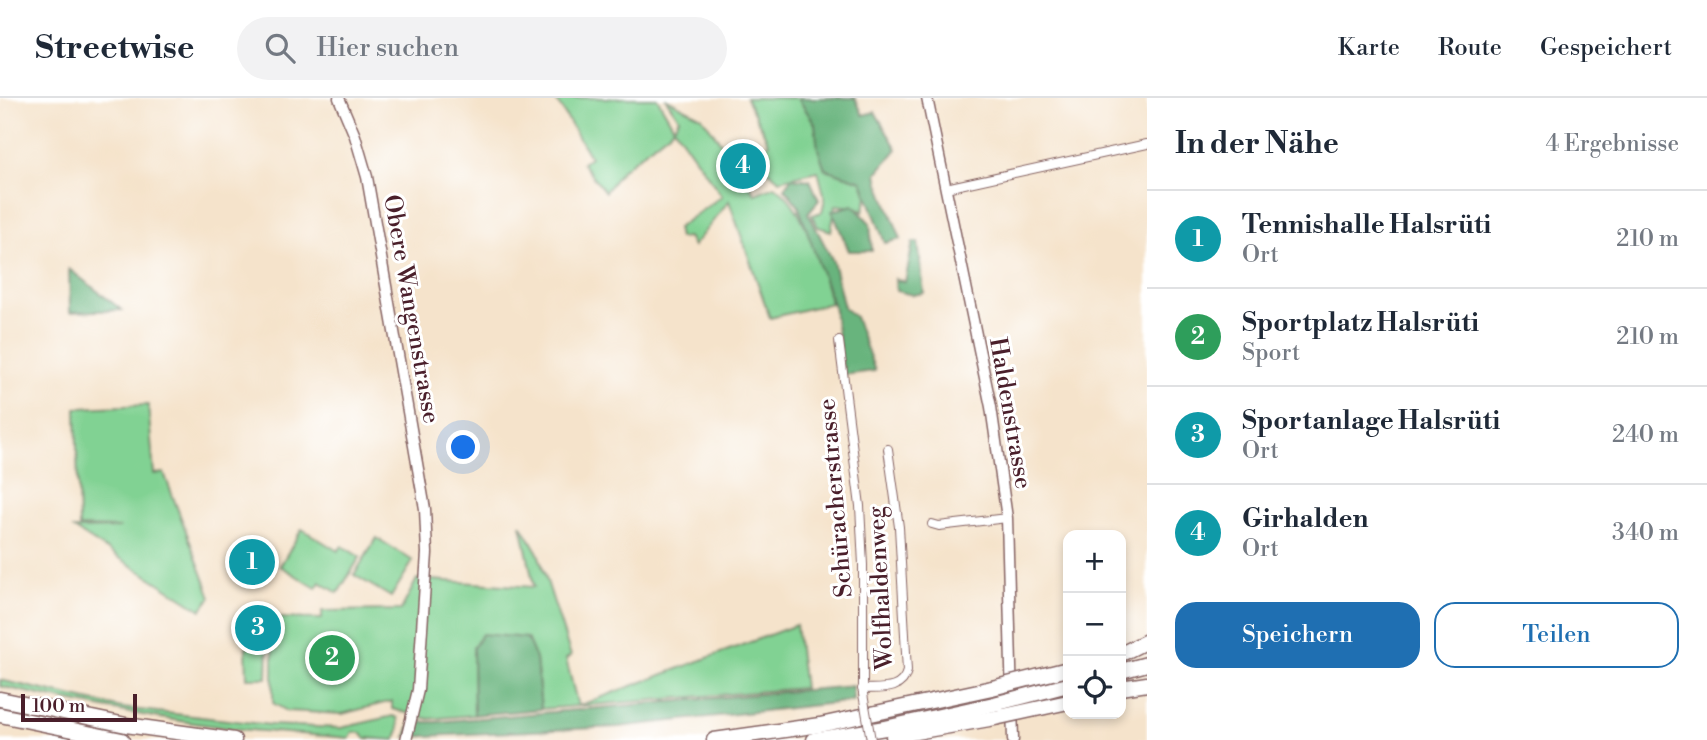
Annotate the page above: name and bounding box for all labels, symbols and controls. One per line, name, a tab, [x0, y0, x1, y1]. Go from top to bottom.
search box	[237, 17, 727, 80]
text: Streetwise	[35, 28, 195, 69]
icon: search	[261, 29, 299, 67]
text: Hier suchen	[317, 32, 459, 64]
text: Karte	[1338, 33, 1400, 63]
text: Route	[1438, 33, 1502, 63]
text: Gespeichert	[1540, 33, 1672, 63]
text: In der Nähe	[1175, 125, 1339, 163]
text: 4 Ergebnisse	[1546, 130, 1679, 158]
pin: 4	[720, 140, 766, 192]
street label: Obere Wangenstrasse	[376, 192, 446, 426]
text: Tennishalle Halsrüti	[1242, 209, 1491, 241]
text: 1	[1192, 225, 1204, 253]
text: 210 m	[1616, 225, 1679, 253]
text: Ort	[1242, 241, 1279, 269]
text: Sportplatz Halsrüti	[1242, 307, 1479, 339]
text: 2	[1191, 323, 1205, 351]
text: 210 m	[1616, 323, 1679, 351]
street label: Haldenstrasse	[982, 335, 1038, 491]
text: Sport	[1242, 339, 1300, 367]
street label: Schüracherstrasse	[812, 397, 860, 599]
text: Sportanlage Halsrüti	[1242, 405, 1500, 437]
text: 3	[1191, 421, 1205, 449]
text: 240 m	[1612, 421, 1679, 449]
your location	[446, 430, 480, 464]
text: Ort	[1242, 437, 1279, 465]
text: Girhalden	[1242, 503, 1369, 535]
street label: Wolfhaldenweg	[862, 505, 900, 672]
text: 4	[1190, 519, 1206, 547]
text: 340 m	[1612, 519, 1679, 547]
map controls	[1063, 530, 1126, 719]
button: +	[1063, 530, 1126, 593]
text: Ort	[1242, 535, 1279, 563]
pin: 1	[229, 536, 275, 588]
button: −	[1063, 593, 1126, 656]
pin: 3	[235, 602, 281, 654]
button: Speichern	[1175, 602, 1420, 668]
button: Teilen	[1434, 602, 1679, 668]
pin: 2	[309, 632, 355, 684]
button: locate	[1063, 656, 1126, 719]
scale bar	[21, 691, 136, 723]
text: 100 m	[32, 694, 85, 718]

